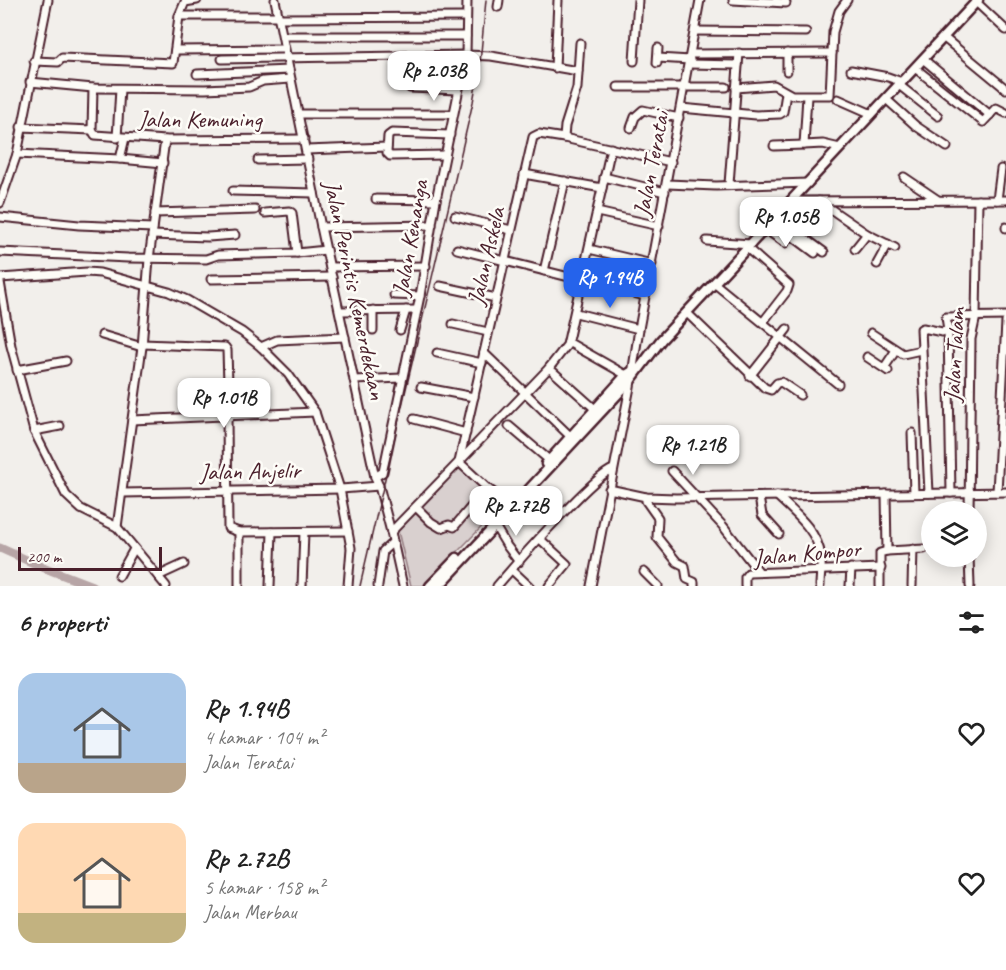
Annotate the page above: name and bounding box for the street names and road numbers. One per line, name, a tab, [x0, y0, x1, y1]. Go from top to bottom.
street label: Jalan Kemuning	[137, 104, 263, 134]
street label: Jalan Teratai	[626, 105, 677, 220]
street label: Jalan Kenanga	[385, 176, 435, 299]
street label: Jalan Perintis Kemerdekaan	[317, 177, 393, 402]
street label: Jalan Askela	[460, 203, 512, 309]
street label: Jalan Talam	[937, 305, 972, 404]
street label: Jalan Anjelir	[198, 455, 303, 487]
street label: Jalan Kompor	[751, 533, 864, 573]

